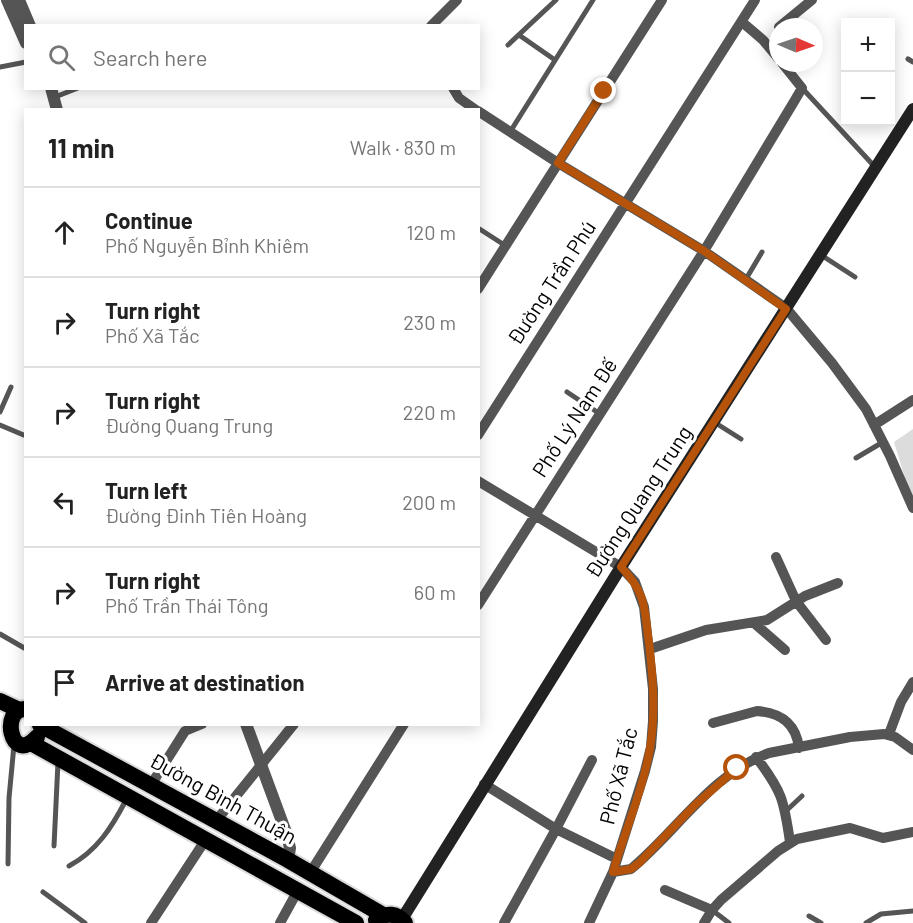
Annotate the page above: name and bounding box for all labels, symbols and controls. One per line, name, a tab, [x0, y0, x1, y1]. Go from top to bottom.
north arrow	[769, 18, 823, 72]
map controls	[841, 18, 895, 126]
button: +	[841, 18, 895, 72]
search box	[24, 24, 480, 90]
icon: search	[45, 41, 78, 74]
text: Search here	[93, 44, 207, 70]
button: −	[841, 72, 895, 126]
route end	[590, 77, 616, 103]
text: 11 min	[48, 132, 114, 163]
text: Walk · 830 m	[350, 135, 456, 159]
text: Continue	[105, 207, 193, 233]
street label: Đường Trần Phú	[501, 215, 600, 349]
icon: ahead	[48, 216, 81, 249]
text: 120 m	[406, 220, 456, 244]
text: Phố Nguyễn Bỉnh Khiêm	[105, 233, 309, 257]
text: Turn right	[105, 297, 200, 323]
icon: right	[48, 306, 81, 339]
text: 230 m	[403, 310, 456, 334]
text: Phố Xã Tắc	[105, 323, 200, 347]
street label: Phố Lý Nam Đế	[526, 353, 621, 481]
text: Turn right	[105, 387, 200, 413]
icon: right	[48, 396, 81, 429]
text: 220 m	[403, 400, 456, 424]
text: Đường Quang Trung	[105, 413, 273, 437]
street label: Đường Quang Trung	[579, 420, 696, 582]
text: Turn left	[105, 477, 188, 503]
icon: left	[48, 486, 81, 519]
text: 200 m	[402, 490, 456, 514]
text: Đường Đinh Tiên Hoàng	[105, 503, 307, 527]
text: Turn right	[105, 567, 200, 593]
icon: right	[48, 576, 81, 609]
text: 60 m	[414, 580, 456, 604]
text: Phố Trần Thái Tông	[105, 593, 268, 617]
icon: arrive	[48, 666, 81, 699]
text: Arrive at destination	[105, 669, 304, 695]
street label: Phố Xã Tắc	[593, 724, 642, 827]
street label: Đường Bình Thuận	[146, 747, 302, 848]
route start	[723, 754, 749, 780]

